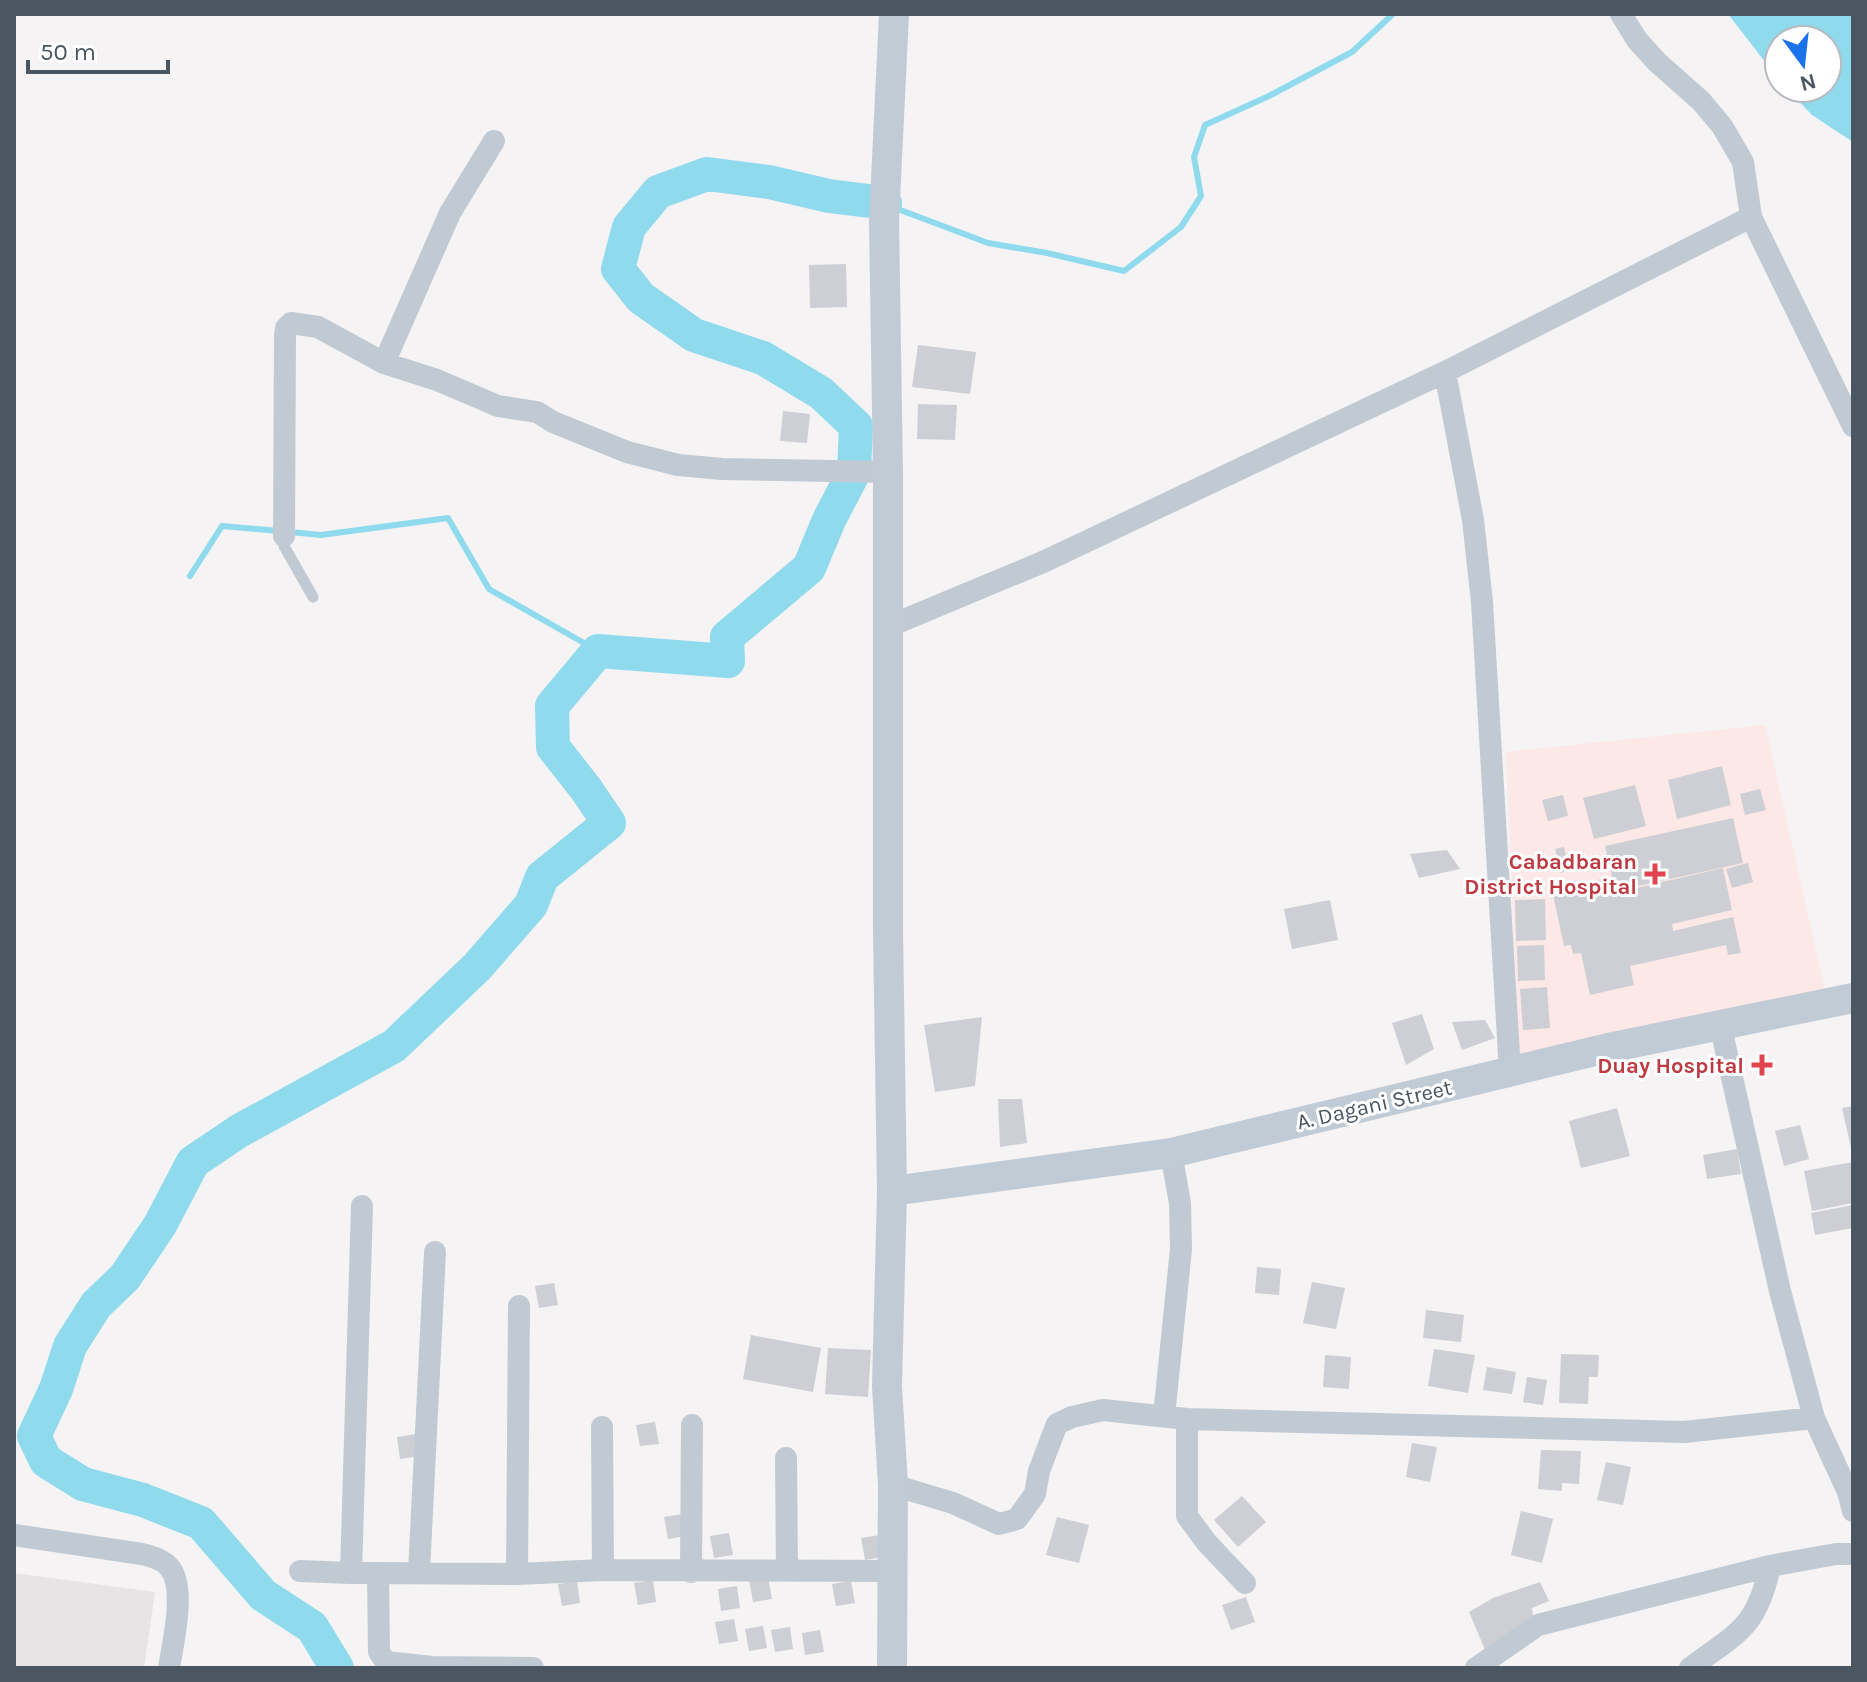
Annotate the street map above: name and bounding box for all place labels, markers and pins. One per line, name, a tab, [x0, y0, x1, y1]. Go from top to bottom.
place label: Cabadbaran District Hospital	[1464, 849, 1637, 900]
marker: Cabadbaran District Hospital	[1644, 863, 1666, 885]
place label: Duay Hospital	[1597, 1053, 1744, 1079]
marker: Duay Hospital	[1751, 1054, 1773, 1076]

